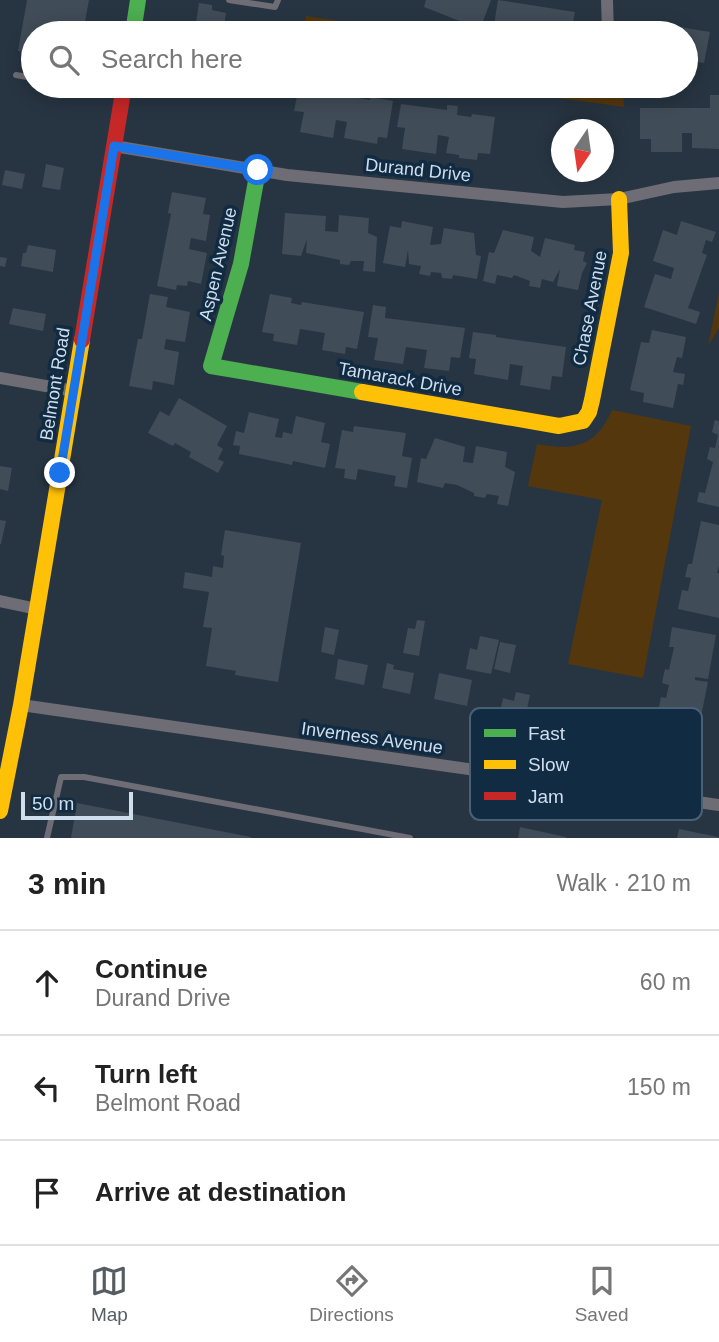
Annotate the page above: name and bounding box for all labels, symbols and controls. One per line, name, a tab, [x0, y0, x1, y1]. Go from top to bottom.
search box	[21, 21, 698, 98]
icon: search	[45, 41, 83, 79]
text: Search here	[101, 44, 243, 74]
north arrow	[551, 119, 614, 182]
route start	[242, 154, 273, 185]
street label: Durand Drive	[364, 155, 472, 185]
street label: Aspen Avenue	[195, 205, 241, 323]
street label: Chase Avenue	[569, 249, 611, 367]
street label: Belmont Road	[36, 326, 74, 442]
street label: Tamarack Drive	[337, 358, 463, 400]
route end	[44, 457, 75, 488]
legend	[470, 708, 702, 820]
street label: Inverness Avenue	[300, 718, 444, 758]
text: Fast	[528, 723, 566, 744]
text: Slow	[528, 754, 569, 775]
text: Jam	[528, 786, 564, 807]
scale bar	[21, 789, 133, 821]
text: 50 m	[32, 793, 74, 814]
text: 3 min	[28, 867, 106, 900]
text: Walk · 210 m	[556, 870, 691, 896]
text: Continue	[95, 954, 208, 984]
icon: ahead	[28, 964, 66, 1002]
text: 60 m	[640, 969, 691, 995]
text: Durand Drive	[95, 985, 231, 1011]
text: Turn left	[95, 1059, 197, 1089]
icon: left	[28, 1069, 66, 1107]
text: 150 m	[627, 1074, 691, 1100]
text: Belmont Road	[95, 1090, 241, 1116]
icon: arrive	[28, 1174, 66, 1212]
text: Arrive at destination	[95, 1177, 346, 1207]
tab: Map	[90, 1262, 128, 1326]
tab: Directions	[309, 1262, 394, 1326]
tab: Saved	[575, 1262, 629, 1326]

